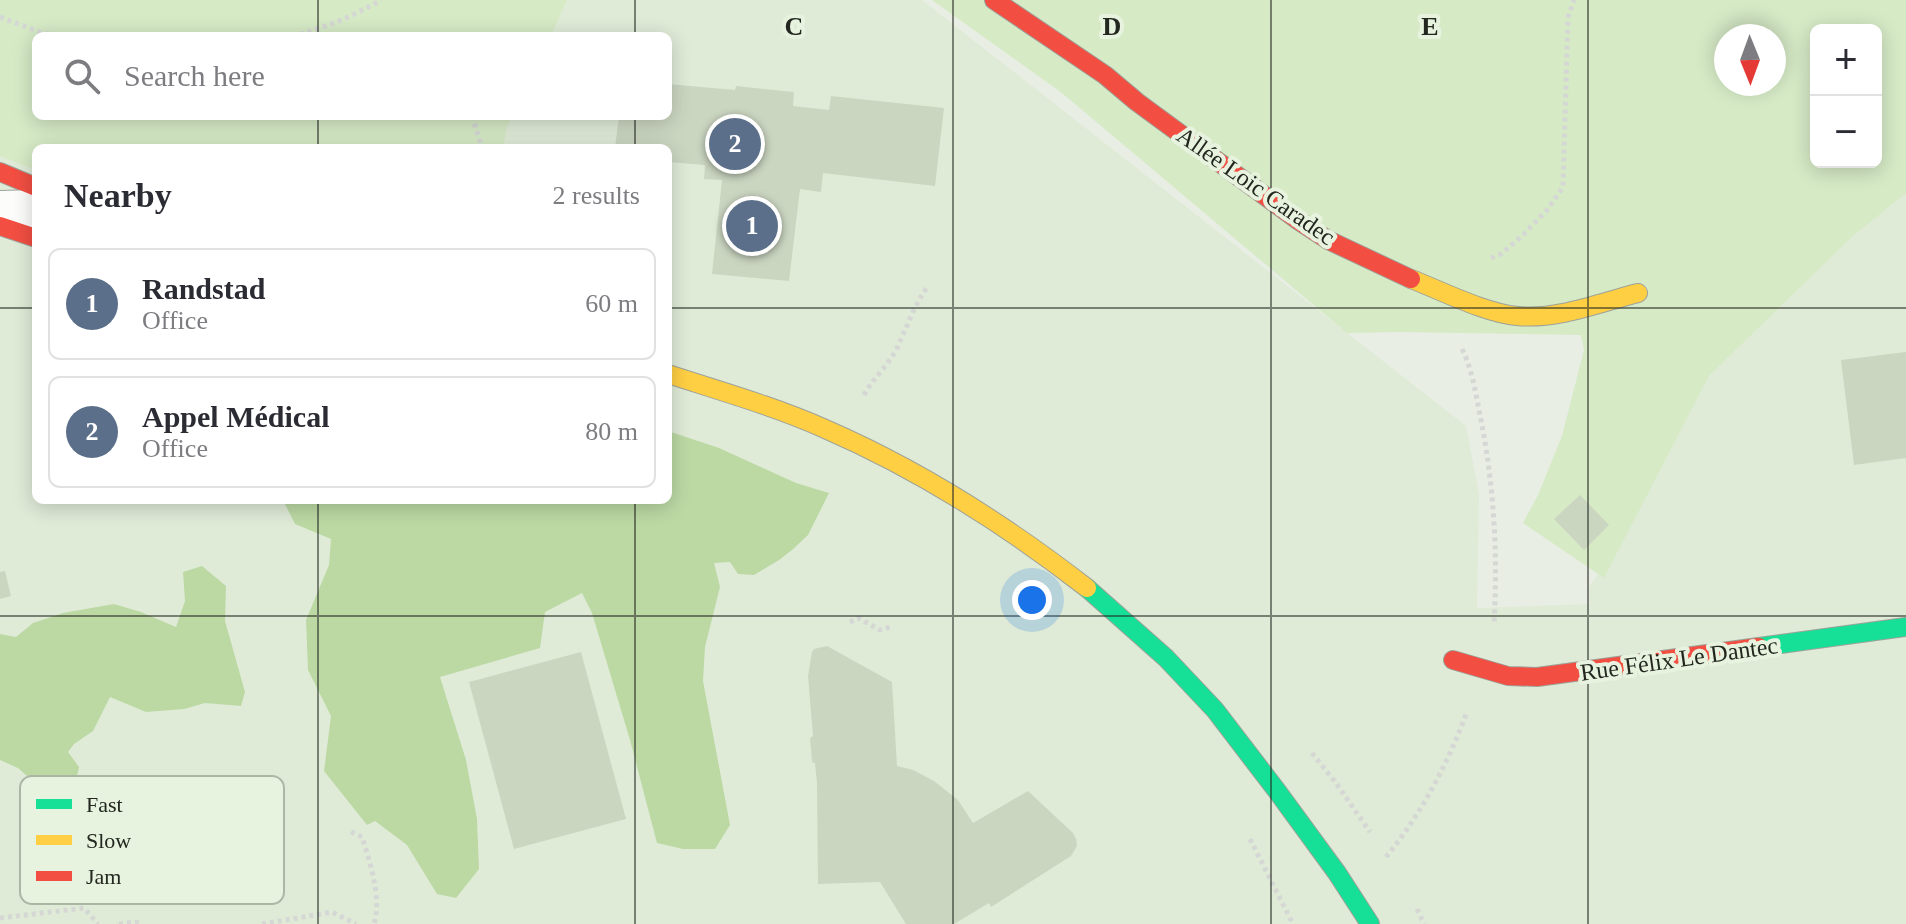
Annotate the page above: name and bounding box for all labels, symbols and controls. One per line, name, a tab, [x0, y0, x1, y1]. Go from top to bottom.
text: C	[785, 12, 803, 41]
text: D	[1103, 12, 1121, 41]
text: E	[1421, 12, 1439, 41]
north arrow	[1714, 24, 1786, 96]
map controls	[1810, 24, 1882, 168]
button: +	[1810, 24, 1882, 96]
search box	[32, 32, 672, 120]
icon: search	[60, 54, 104, 98]
text: Search here	[124, 59, 265, 92]
button: −	[1810, 96, 1882, 168]
pin: 2	[709, 114, 761, 174]
street label: Allée Loic Caradec	[1172, 122, 1340, 250]
text: Nearby	[64, 177, 172, 214]
text: 2 results	[553, 181, 640, 210]
pin: 1	[726, 196, 778, 256]
text: Randstad	[142, 272, 265, 305]
text: 1	[86, 289, 99, 318]
text: 60 m	[585, 289, 638, 318]
text: Office	[142, 306, 208, 335]
text: Appel Médical	[142, 400, 330, 433]
text: 2	[86, 417, 99, 446]
text: 80 m	[585, 417, 638, 446]
text: Office	[142, 434, 208, 463]
your location	[1012, 580, 1052, 620]
street label: Rue Félix Le Dantec	[1579, 632, 1779, 686]
legend	[20, 776, 284, 904]
text: Fast	[86, 792, 123, 817]
text: Slow	[86, 828, 131, 853]
text: Jam	[86, 864, 121, 889]

